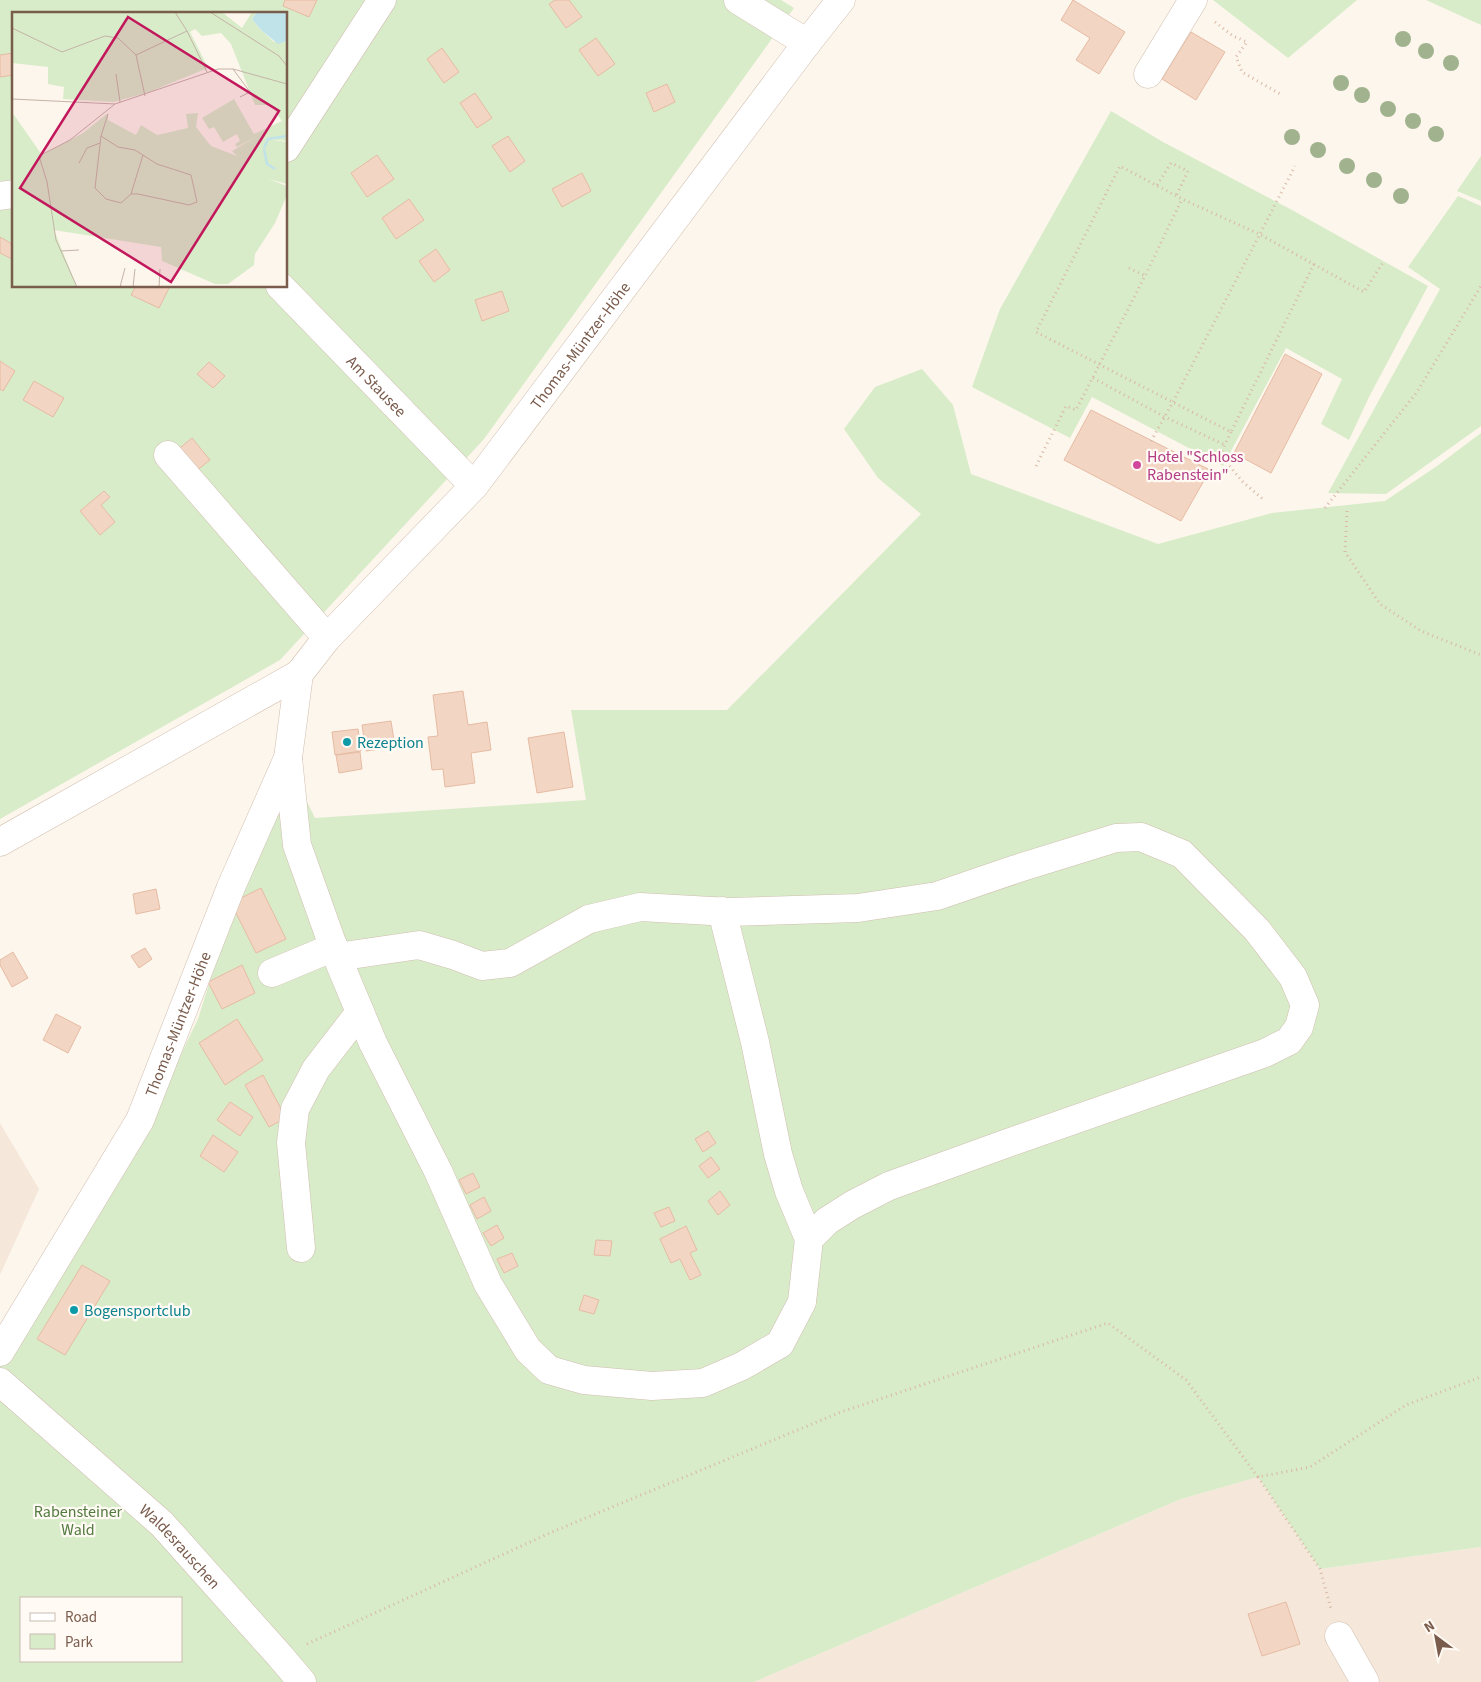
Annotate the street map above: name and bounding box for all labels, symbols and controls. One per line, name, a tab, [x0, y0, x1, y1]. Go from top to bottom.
inset map	[12, 12, 288, 288]
street label: Thomas-Müntzer-Höhe	[525, 278, 636, 414]
street label: Am Stausee	[341, 351, 411, 422]
place label: Hotel "Schloss Rabenstein"	[1147, 446, 1244, 486]
marker: Hotel "Schloss Rabenstein"	[1131, 459, 1143, 471]
place label: Rezeption	[357, 732, 424, 754]
marker: Rezeption	[341, 736, 353, 748]
street label: Thomas-Müntzer-Höhe	[140, 948, 217, 1100]
place label: Bogensportclub	[84, 1300, 191, 1322]
marker: Bogensportclub	[68, 1304, 80, 1316]
street label: Waldesrauschen	[134, 1499, 225, 1594]
park label: Rabensteiner Wald	[34, 1501, 123, 1541]
legend	[20, 1597, 182, 1662]
text: Road	[65, 1607, 97, 1628]
north arrow	[1411, 1612, 1461, 1662]
text: N	[1420, 1616, 1439, 1638]
text: Park	[65, 1632, 94, 1653]

